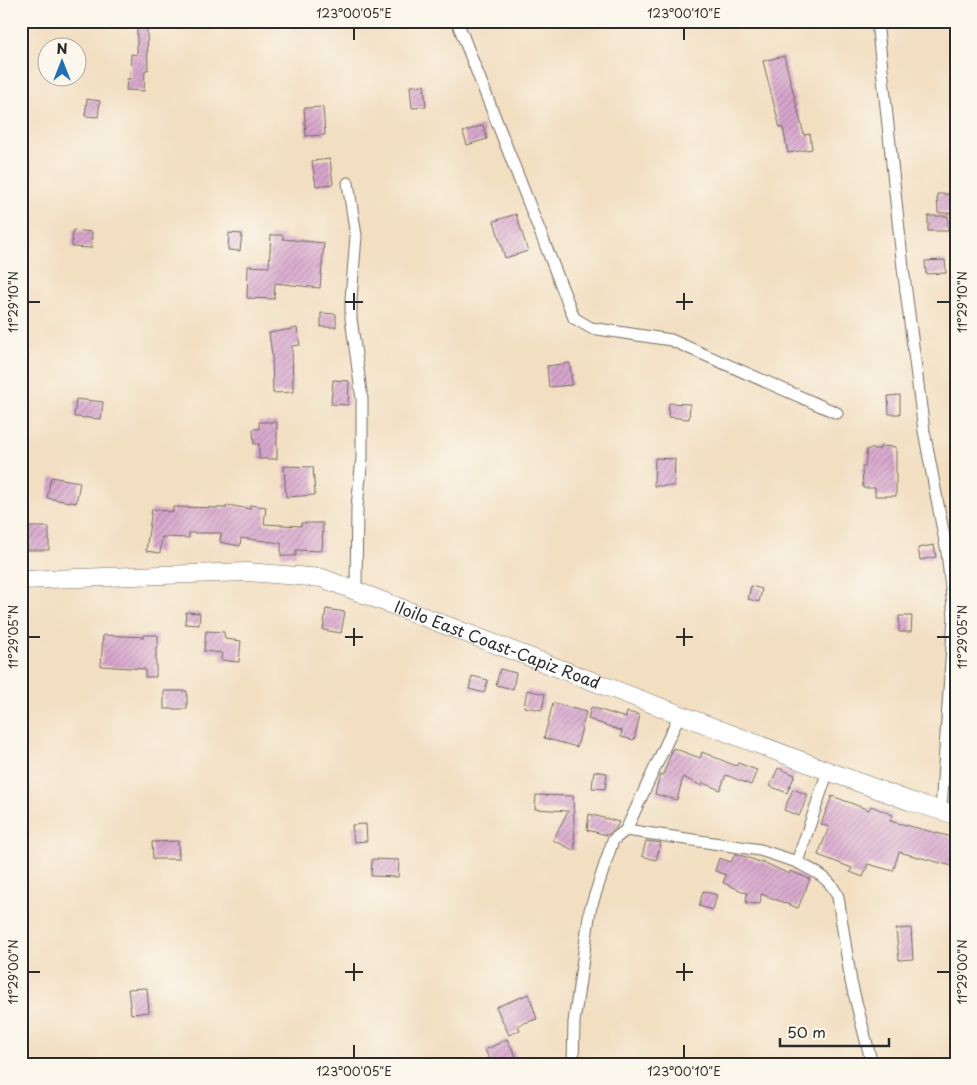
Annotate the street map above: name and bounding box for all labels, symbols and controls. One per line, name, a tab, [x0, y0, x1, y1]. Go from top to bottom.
text: 123°00'05"E	[316, 4, 392, 22]
text: 123°00'10"E	[647, 4, 721, 22]
north arrow	[38, 38, 88, 88]
text: N	[56, 38, 68, 59]
text: 11°29'10"N	[4, 271, 22, 333]
text: 11°29'10"N	[953, 271, 971, 333]
street label: Iloilo East Coast-Capiz Road	[391, 594, 604, 694]
text: 11°29'05"N	[4, 605, 22, 669]
text: 11°29'05"N	[953, 605, 971, 669]
text: 11°29'00"N	[4, 939, 22, 1005]
text: 11°29'00"N	[953, 939, 971, 1005]
scale bar	[780, 1015, 888, 1047]
text: 50 m	[787, 1020, 826, 1043]
text: 123°00'05"E	[316, 1062, 392, 1080]
text: 123°00'10"E	[647, 1062, 721, 1080]

